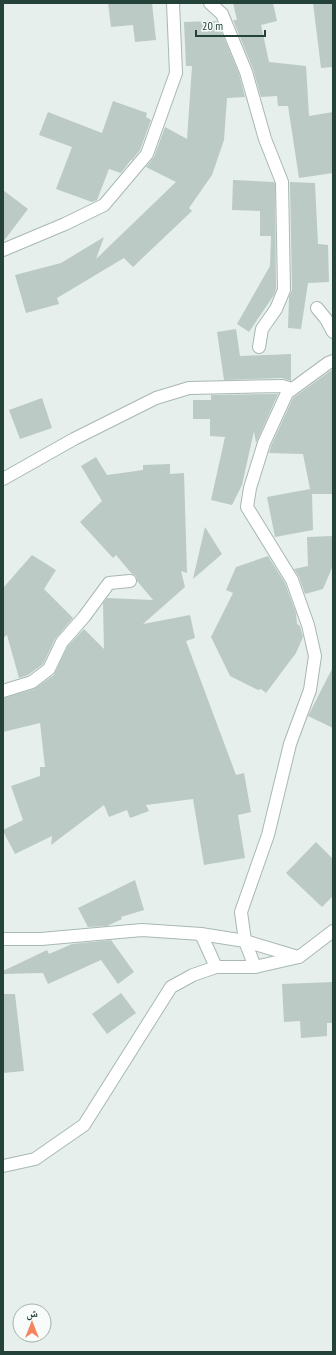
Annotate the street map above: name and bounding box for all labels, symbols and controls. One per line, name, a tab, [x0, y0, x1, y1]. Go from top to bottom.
scale bar	[196, 12, 265, 38]
text: 20 m	[202, 18, 223, 33]
north arrow	[12, 1303, 52, 1343]
text: ش	[26, 1306, 38, 1321]

